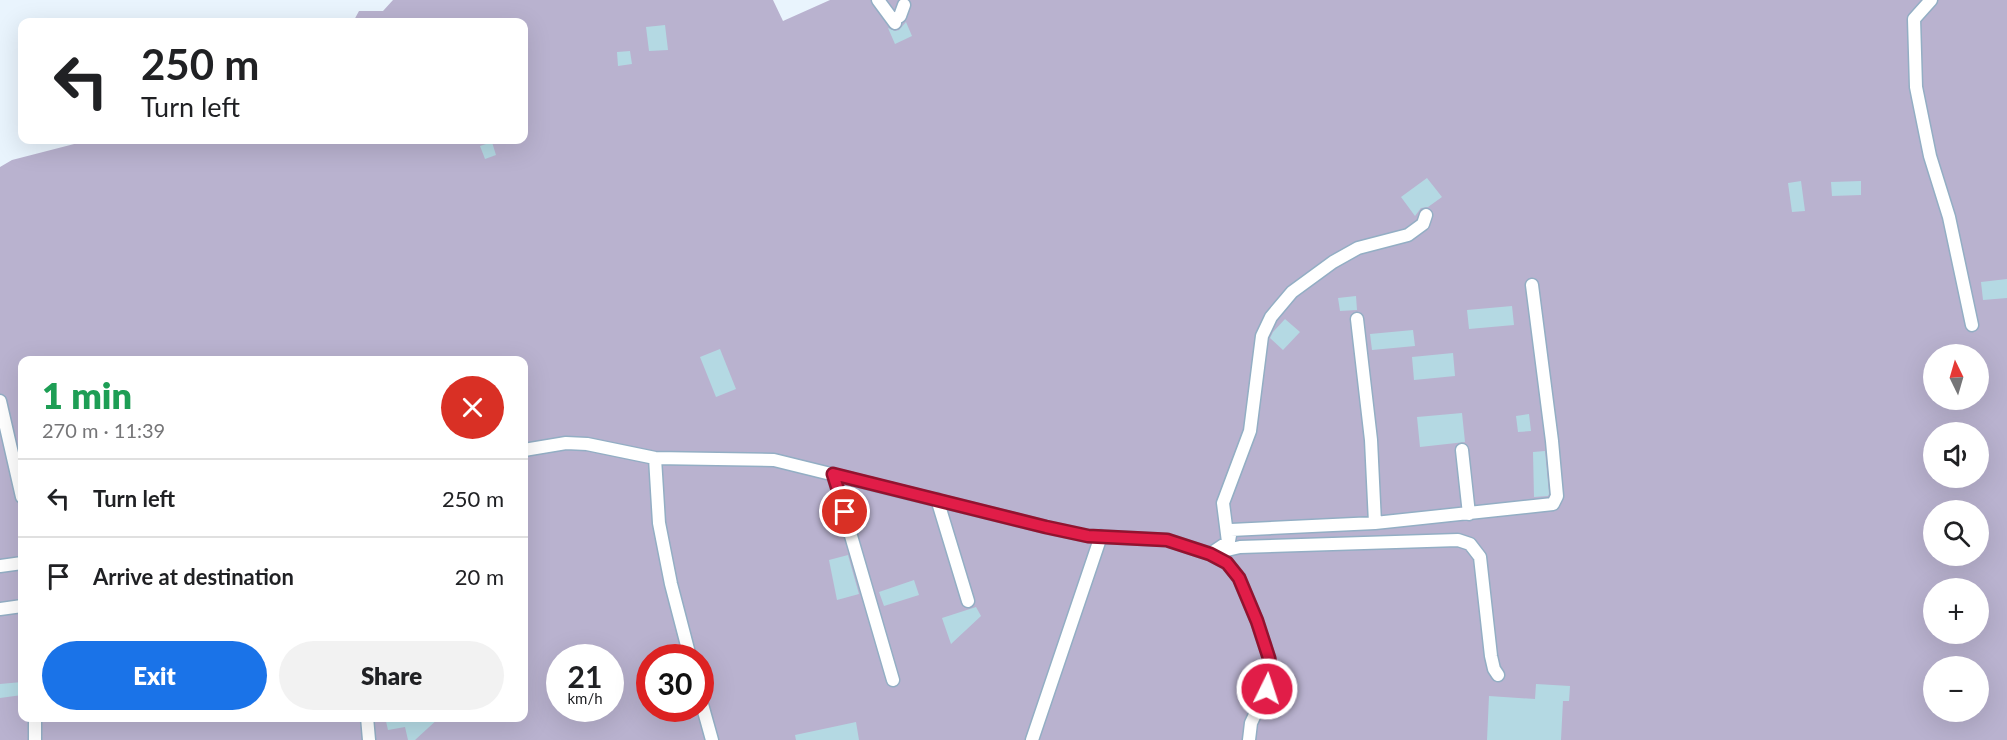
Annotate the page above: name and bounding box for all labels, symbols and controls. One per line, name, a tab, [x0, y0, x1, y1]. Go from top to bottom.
text: 250 m	[141, 39, 259, 89]
icon: left	[42, 42, 120, 120]
text: Turn left	[141, 90, 240, 123]
north arrow	[1923, 344, 1989, 410]
map controls	[1923, 344, 1989, 722]
text: 1 min	[42, 373, 132, 417]
button: close	[441, 376, 504, 439]
text: 270 m · 11:39	[42, 418, 165, 442]
button: sound	[1923, 422, 1989, 488]
icon: left	[42, 482, 75, 515]
text: Turn left	[93, 485, 175, 512]
text: 250 m	[442, 485, 504, 512]
pin	[819, 486, 870, 537]
icon: arrive	[828, 495, 861, 528]
button: search	[1923, 500, 1989, 566]
icon: arrive	[42, 560, 75, 593]
text: Arrive at destination	[93, 563, 294, 590]
text: 20 m	[455, 563, 504, 590]
button: +	[1923, 578, 1989, 644]
button: Exit	[42, 641, 267, 710]
button: Share	[279, 641, 504, 710]
speed limit sign: 30	[636, 644, 714, 722]
button: −	[1923, 656, 1989, 722]
position arrow	[1235, 657, 1299, 721]
text: 21	[568, 658, 602, 694]
text: km/h	[567, 689, 603, 707]

